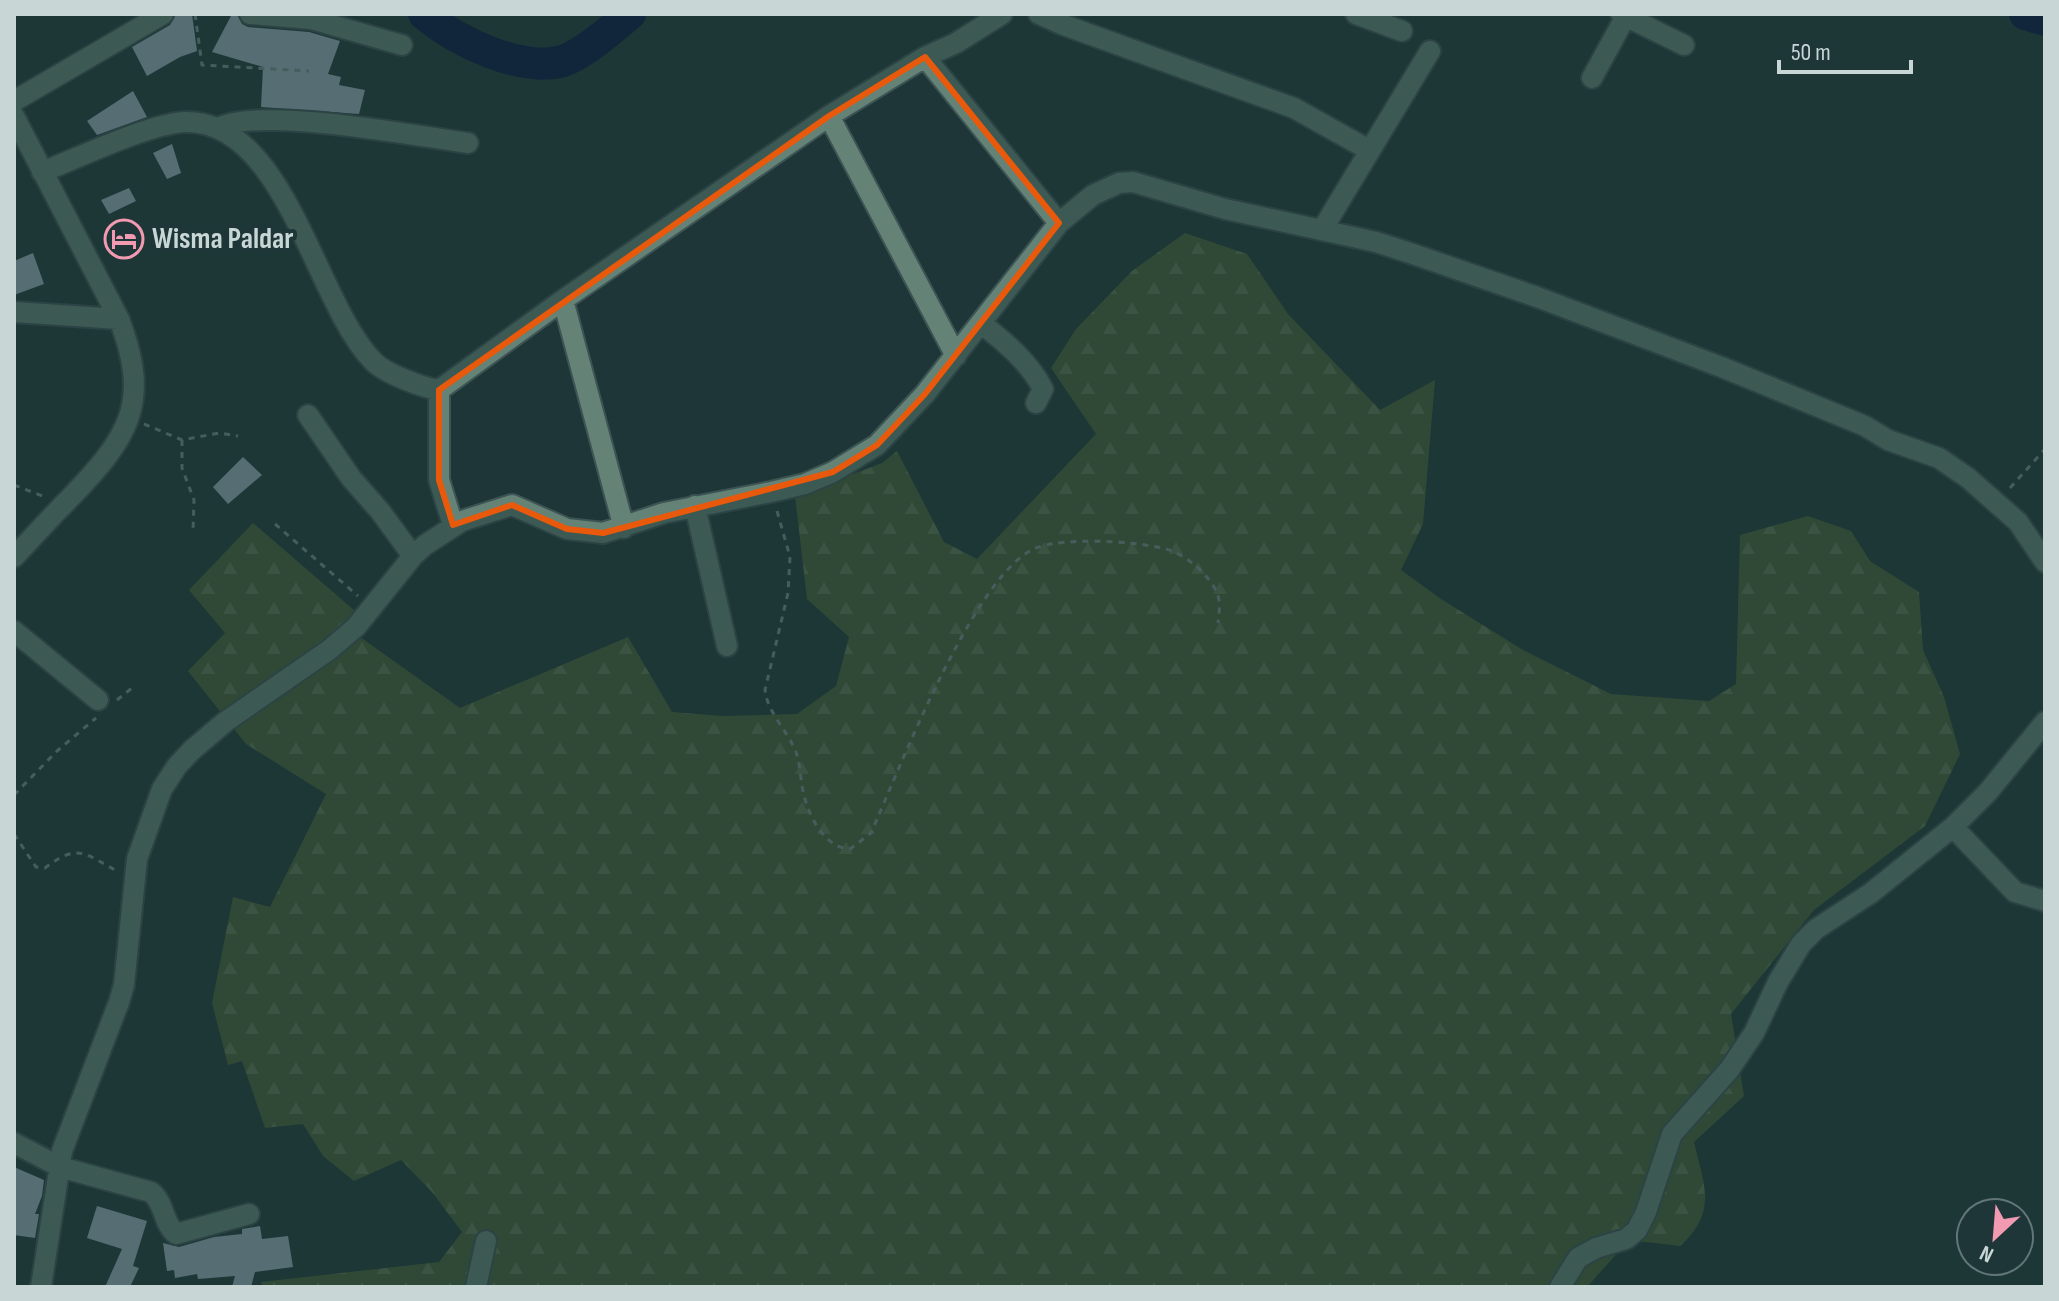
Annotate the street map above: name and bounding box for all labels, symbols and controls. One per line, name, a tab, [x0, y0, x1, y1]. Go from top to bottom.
scale bar	[1779, 24, 1911, 74]
text: 50 m	[1791, 38, 1831, 67]
hotel icon: Wisma Paldar	[103, 218, 145, 260]
place label: Wisma Paldar	[152, 221, 294, 257]
north arrow	[1955, 1197, 2035, 1277]
text: N	[1976, 1239, 1998, 1268]

